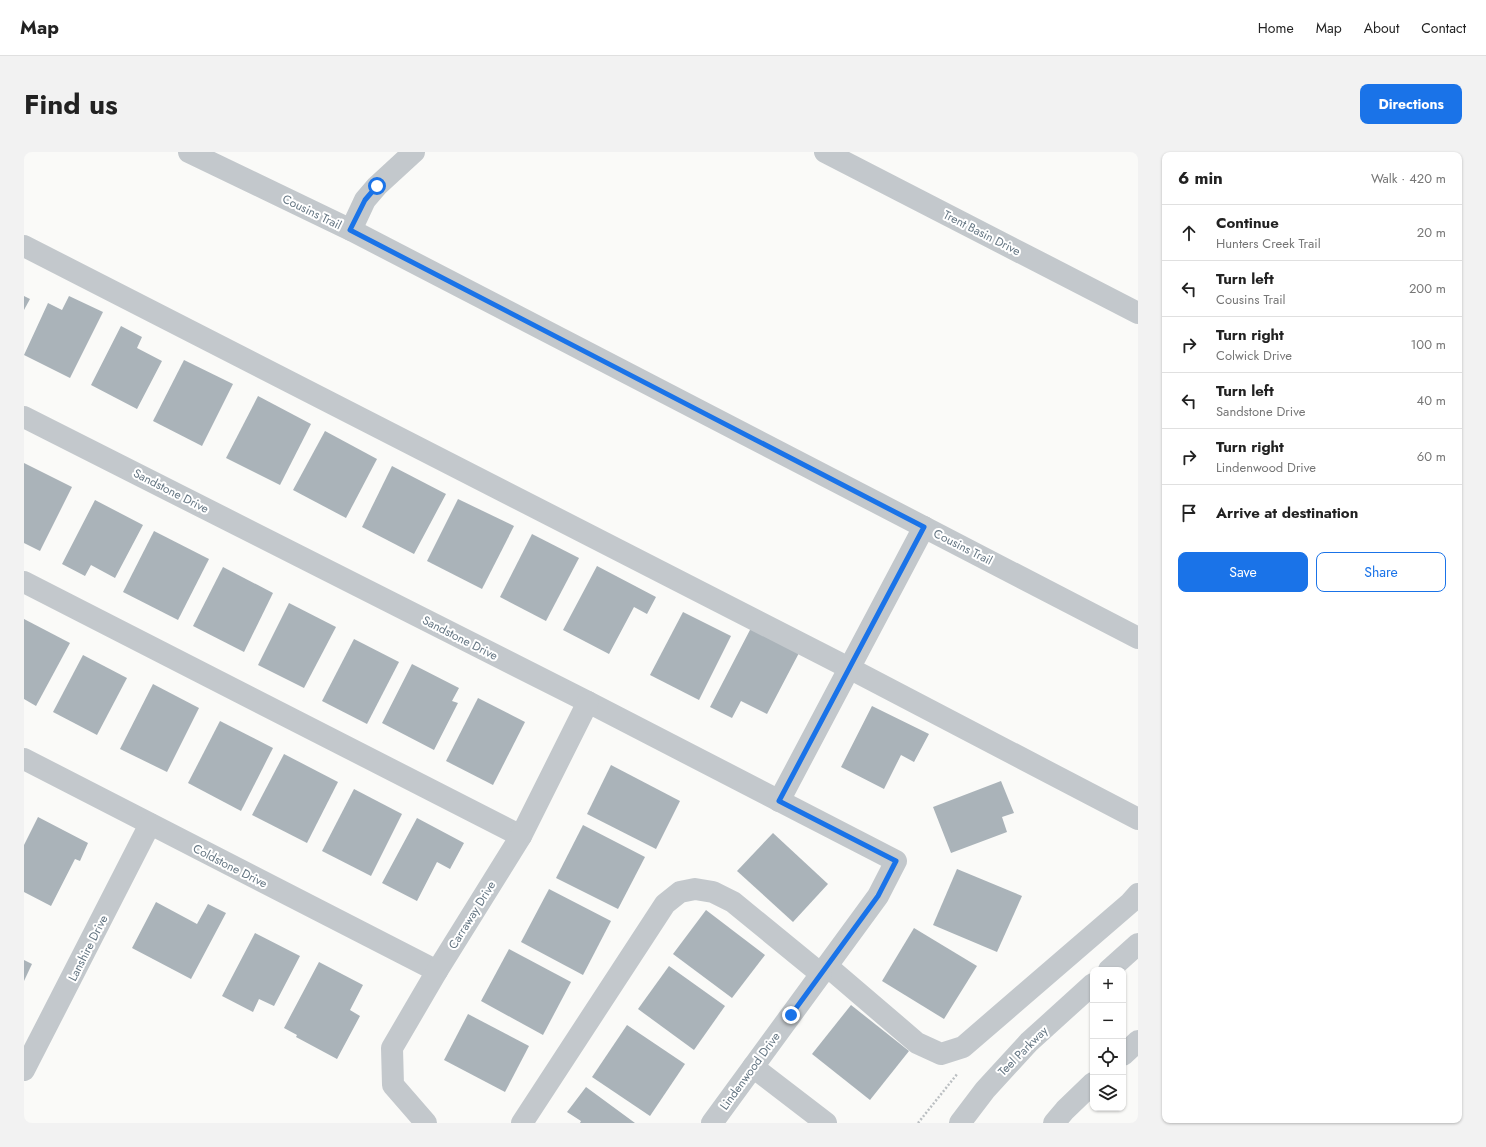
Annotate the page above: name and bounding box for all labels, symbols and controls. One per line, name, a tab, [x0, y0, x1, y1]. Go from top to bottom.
text: Map	[20, 14, 59, 41]
text: Home	[1258, 18, 1294, 38]
text: Map	[1316, 18, 1342, 38]
text: About	[1364, 18, 1399, 38]
text: Contact	[1421, 18, 1466, 38]
text: Find us	[24, 84, 118, 125]
button: Directions	[1360, 84, 1462, 124]
text: 6 min	[1178, 166, 1223, 190]
text: Walk · 420 m	[1371, 169, 1446, 188]
route start	[368, 177, 386, 195]
street label: Cousins Trail	[279, 190, 345, 234]
street label: Trent Basin Drive	[940, 206, 1024, 260]
text: Continue	[1216, 212, 1279, 234]
icon: ahead	[1178, 222, 1200, 244]
text: 20 m	[1417, 223, 1446, 242]
text: Hunters Creek Trail	[1216, 234, 1321, 253]
text: Turn left	[1216, 268, 1274, 290]
icon: left	[1178, 278, 1200, 300]
text: 200 m	[1409, 279, 1446, 298]
text: Cousins Trail	[1216, 290, 1286, 309]
text: Turn right	[1216, 324, 1284, 346]
icon: right	[1178, 334, 1200, 356]
text: 100 m	[1411, 335, 1446, 354]
text: Colwick Drive	[1216, 346, 1292, 365]
text: Turn left	[1216, 380, 1274, 402]
icon: left	[1178, 390, 1200, 412]
text: 40 m	[1417, 391, 1446, 410]
text: Sandstone Drive	[1216, 402, 1305, 421]
text: Turn right	[1216, 436, 1284, 458]
icon: right	[1178, 446, 1200, 468]
text: 60 m	[1417, 447, 1446, 466]
text: Lindenwood Drive	[1216, 458, 1316, 477]
street label: Sandstone Drive	[130, 464, 212, 518]
icon: arrive	[1178, 502, 1200, 524]
text: Arrive at destination	[1216, 502, 1358, 524]
street label: Cousins Trail	[930, 524, 996, 570]
button: Save	[1178, 552, 1308, 592]
button: Share	[1316, 552, 1446, 592]
street label: Sandstone Drive	[419, 611, 501, 665]
street label: Coldstone Drive	[190, 840, 270, 892]
street label: Carraway Drive	[444, 877, 500, 953]
street label: Lanshire Drive	[64, 912, 112, 984]
map controls	[1090, 967, 1126, 1111]
button: +	[1090, 967, 1126, 1003]
button: −	[1090, 1003, 1126, 1039]
route end	[782, 1006, 800, 1024]
street label: Teel Parkway	[994, 1022, 1052, 1080]
street label: Lindenwood Drive	[716, 1028, 784, 1114]
button: locate	[1090, 1039, 1126, 1075]
button: layers	[1090, 1075, 1126, 1111]

